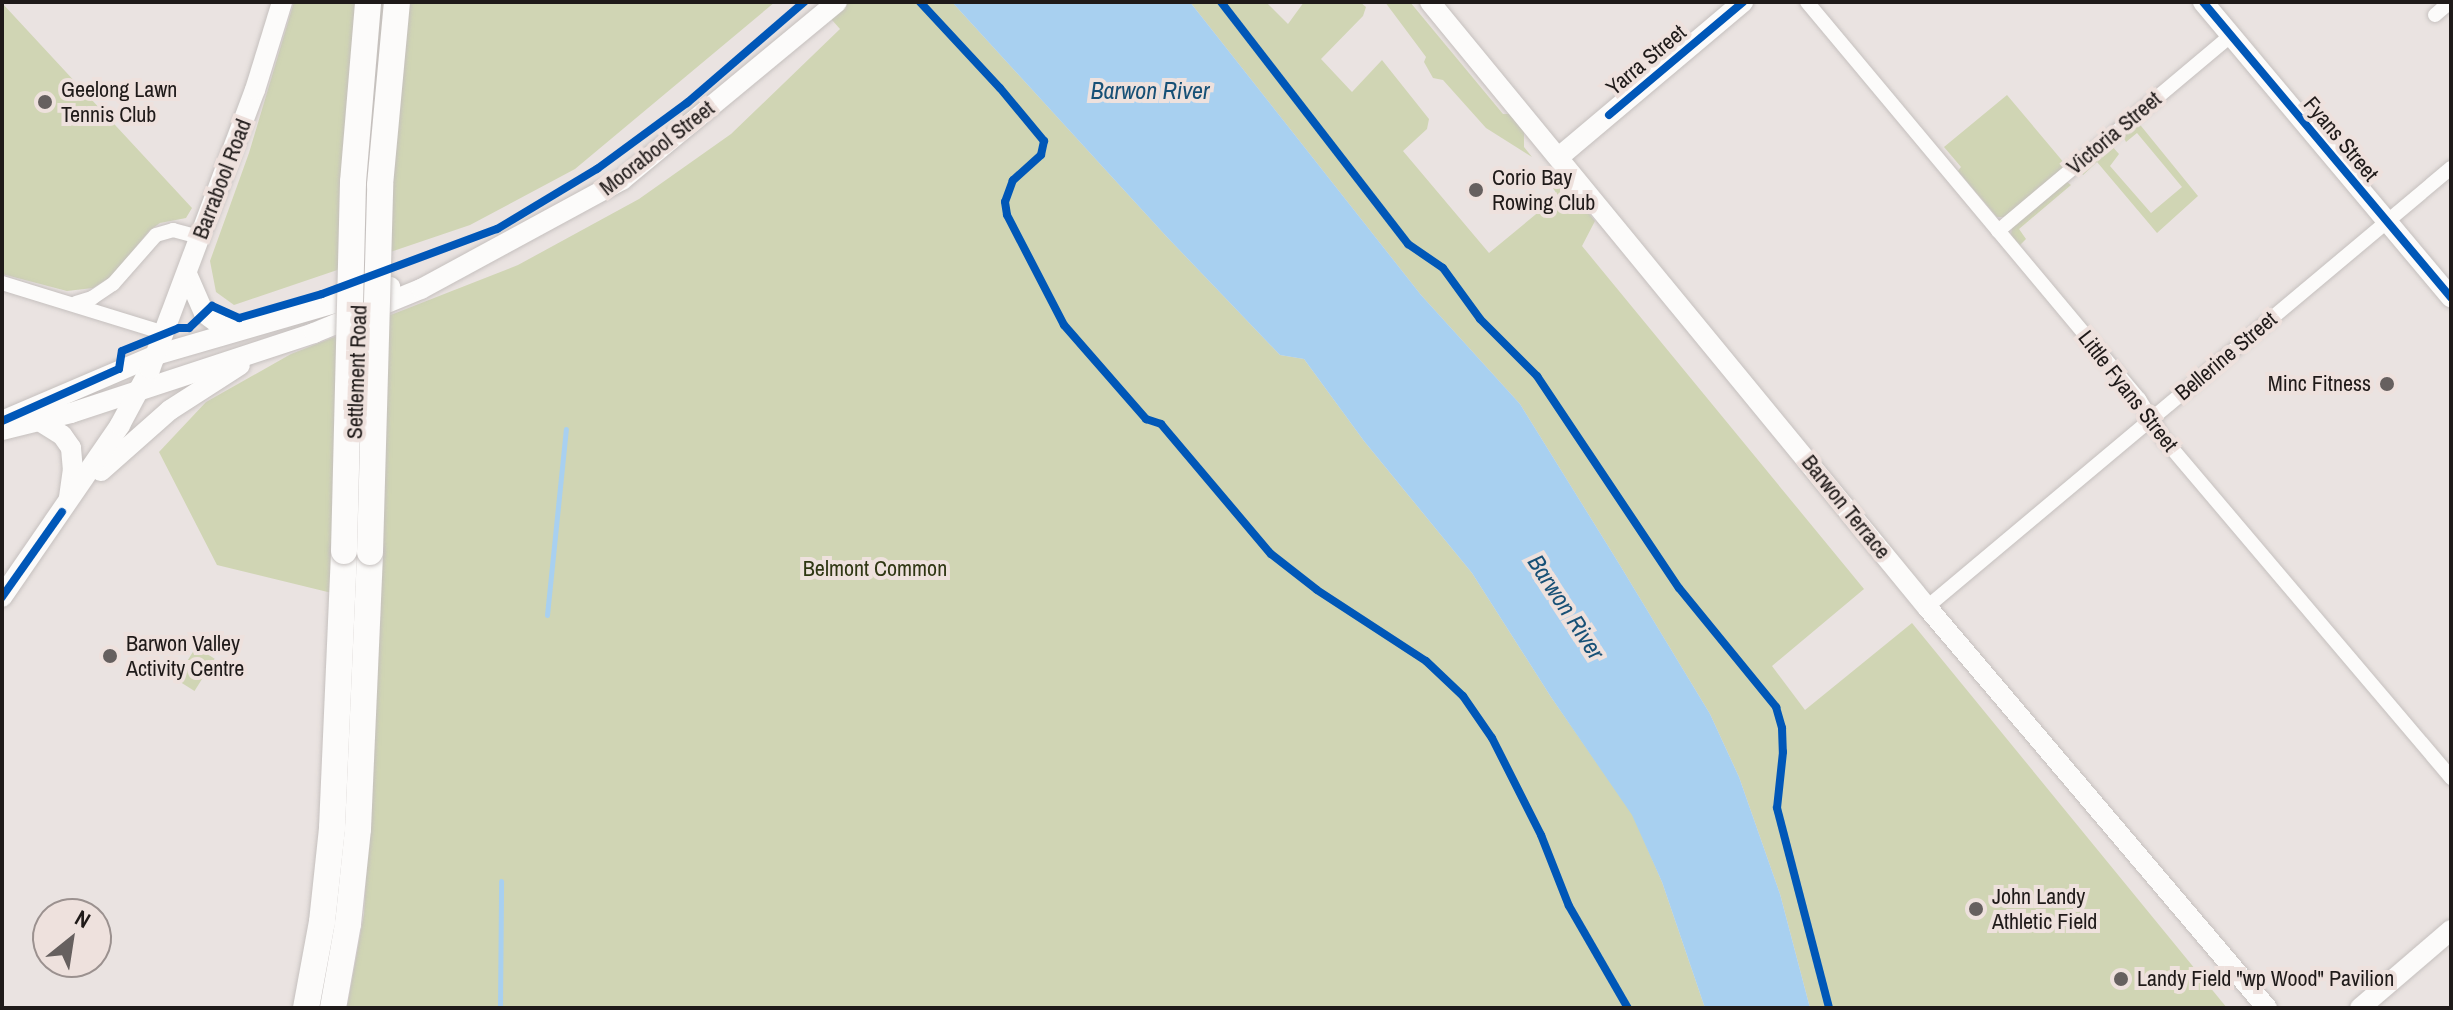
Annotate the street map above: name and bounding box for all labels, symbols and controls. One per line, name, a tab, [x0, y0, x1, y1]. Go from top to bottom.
street label: Yarra Street	[1601, 19, 1691, 101]
place label: Geelong Lawn Tennis Club	[61, 76, 177, 128]
water label: Barwon River	[1090, 77, 1210, 105]
street label: Victoria Street	[2061, 86, 2167, 180]
street label: Fyans Street	[2298, 91, 2384, 187]
marker: Geelong Lawn Tennis Club	[36, 93, 54, 111]
street label: Moorabool Street	[594, 95, 720, 201]
street label: Barrabool Road	[187, 115, 257, 243]
place label: Corio Bay Rowing Club	[1492, 164, 1595, 216]
marker: Corio Bay Rowing Club	[1467, 181, 1485, 199]
street label: Settlement Road	[341, 304, 373, 440]
street label: Bellerine Street	[2170, 306, 2282, 406]
street label: Little Fyans Street	[2073, 325, 2183, 457]
place label: Minc Fitness	[2268, 371, 2371, 397]
marker: Minc Fitness	[2378, 375, 2396, 393]
street label: Barwon Terrace	[1796, 450, 1896, 564]
water label: Barwon River	[1521, 549, 1611, 665]
park label: Belmont Common	[803, 556, 947, 582]
place label: Barwon Valley Activity Centre	[126, 630, 244, 682]
marker: Barwon Valley Activity Centre	[101, 647, 119, 665]
place label: John Landy Athletic Field	[1992, 883, 2097, 934]
north arrow	[32, 898, 112, 978]
marker: John Landy Athletic Field	[1967, 900, 1985, 918]
text: N	[70, 903, 96, 935]
place label: Landy Field "wp Wood" Pavilion	[2137, 966, 2394, 992]
marker: Landy Field "wp Wood" Pavilion	[2112, 970, 2130, 988]

